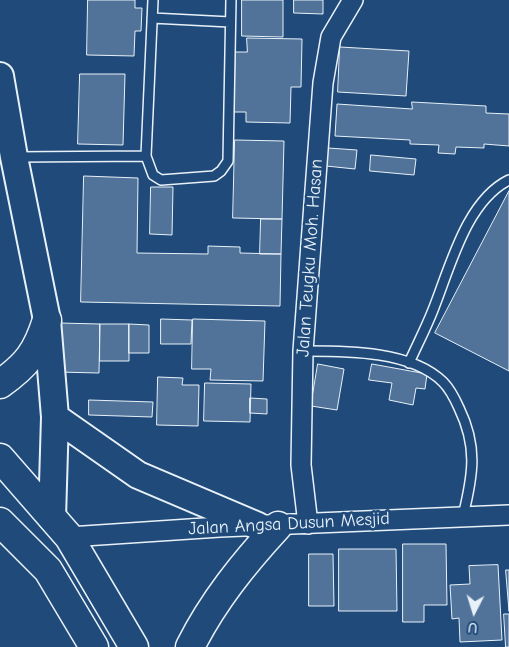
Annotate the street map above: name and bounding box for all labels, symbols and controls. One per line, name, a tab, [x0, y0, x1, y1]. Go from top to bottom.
street label: Jalan Teugku Moh. Hasan	[292, 158, 328, 358]
street label: Jalan Angsa Dusun Mesjid	[188, 508, 390, 540]
north arrow	[449, 587, 499, 637]
text: U	[467, 619, 478, 636]

